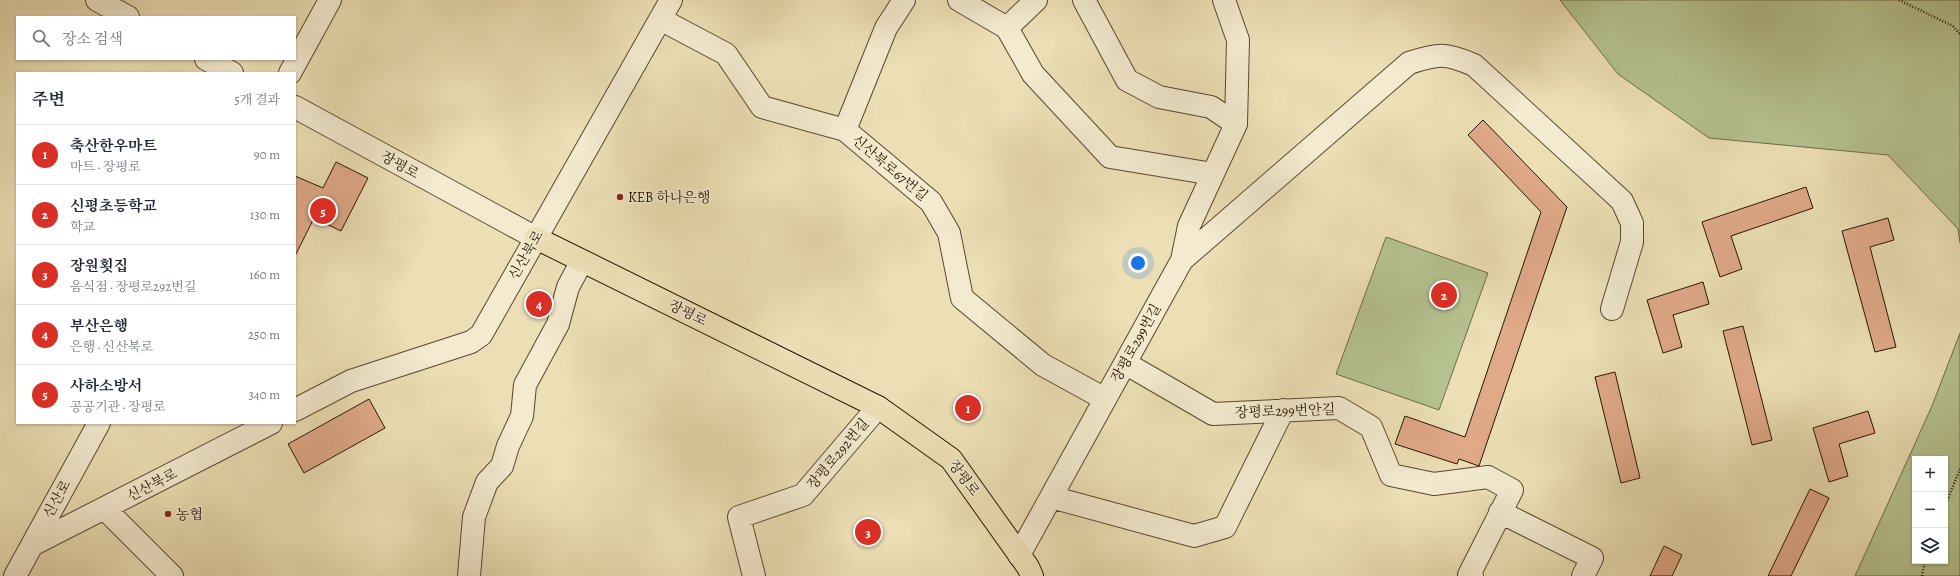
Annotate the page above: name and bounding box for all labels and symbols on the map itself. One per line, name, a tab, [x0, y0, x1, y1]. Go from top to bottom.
street label: 신산북로67번길	[848, 131, 932, 205]
street label: 장평로	[378, 147, 423, 183]
place label: KEB 하나은행	[628, 188, 710, 207]
marker: KEB 하나은행	[615, 192, 625, 202]
pin: 5	[310, 196, 336, 226]
street label: 신산북로	[504, 226, 548, 283]
your location	[1128, 253, 1148, 273]
pin: 2	[1431, 280, 1457, 310]
pin: 4	[526, 289, 552, 319]
street label: 장평로	[666, 296, 711, 331]
street label: 장평로299번길	[1107, 300, 1165, 386]
pin: 1	[955, 393, 981, 423]
street label: 장평로299번안길	[1234, 400, 1336, 422]
street label: 장평로292번길	[803, 414, 873, 494]
street label: 장평로	[944, 456, 984, 500]
street label: 신산북로	[124, 464, 181, 506]
street label: 신산로	[39, 476, 75, 521]
place label: 농협	[176, 505, 203, 524]
marker: 농협	[163, 509, 173, 519]
pin: 3	[855, 517, 881, 547]

